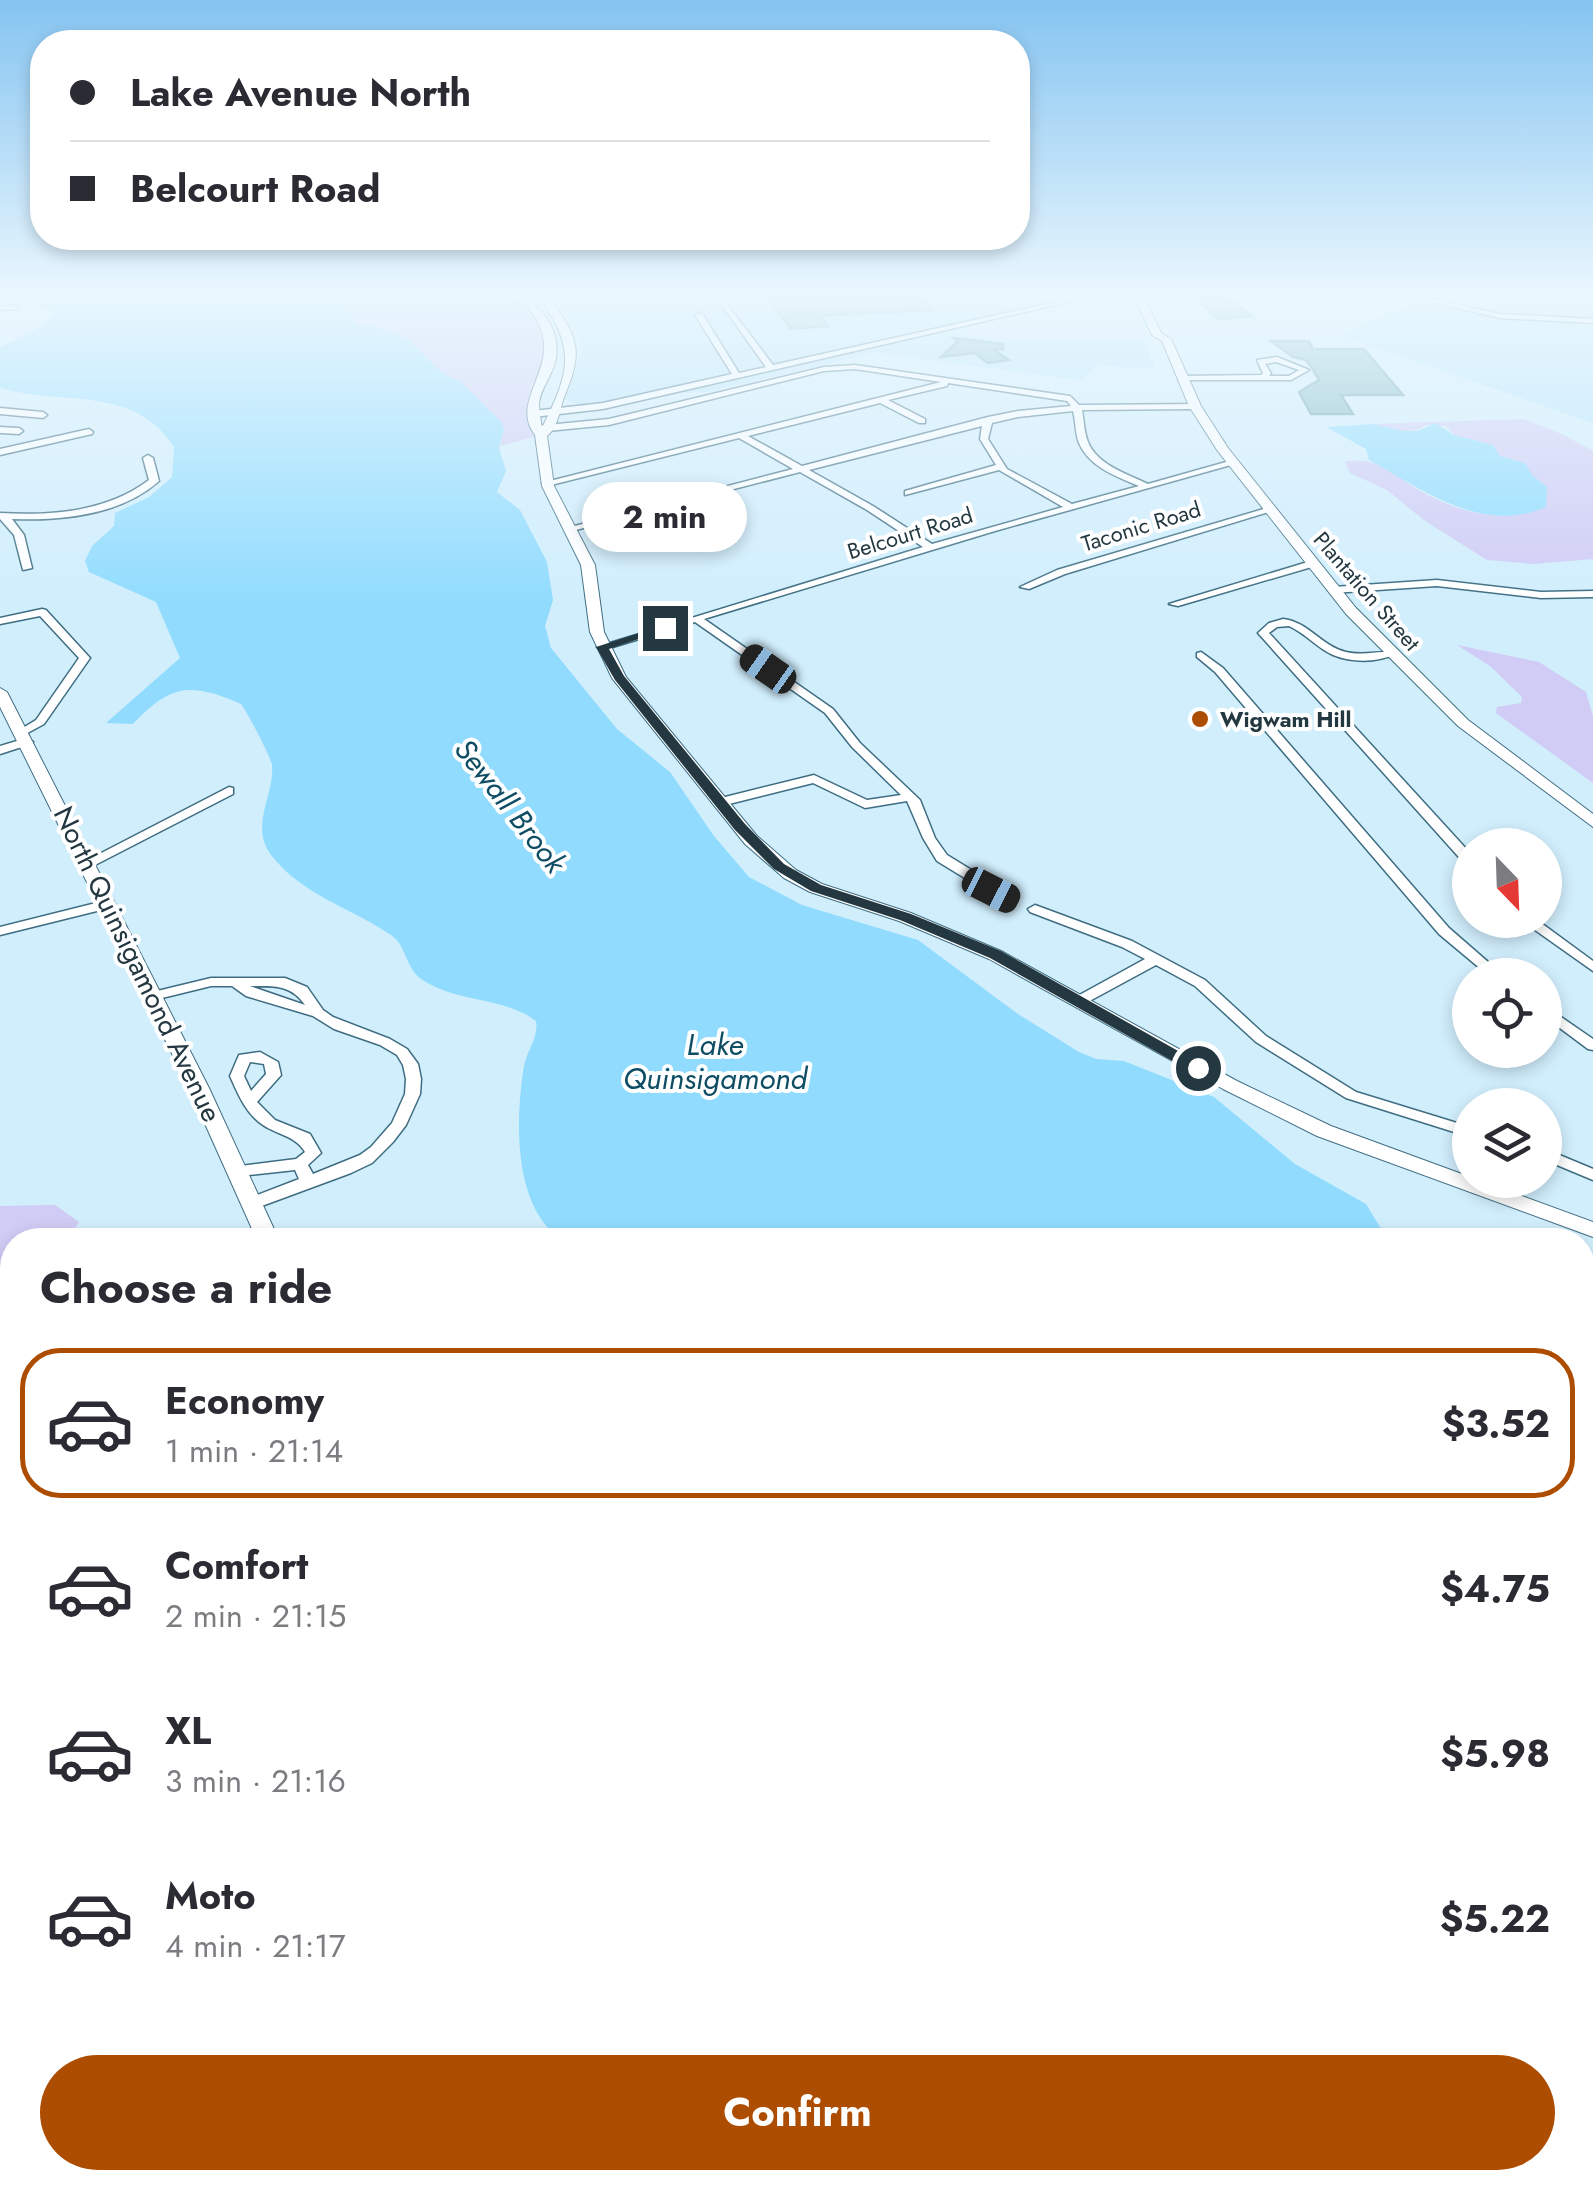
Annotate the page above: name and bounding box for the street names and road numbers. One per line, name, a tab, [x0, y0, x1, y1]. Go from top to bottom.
street label: Taconic Road	[1078, 493, 1204, 559]
street label: Belcourt Road	[843, 499, 977, 567]
street label: Plantation Street	[1306, 524, 1428, 658]
street label: North Quinsigamond Avenue	[43, 799, 232, 1129]

